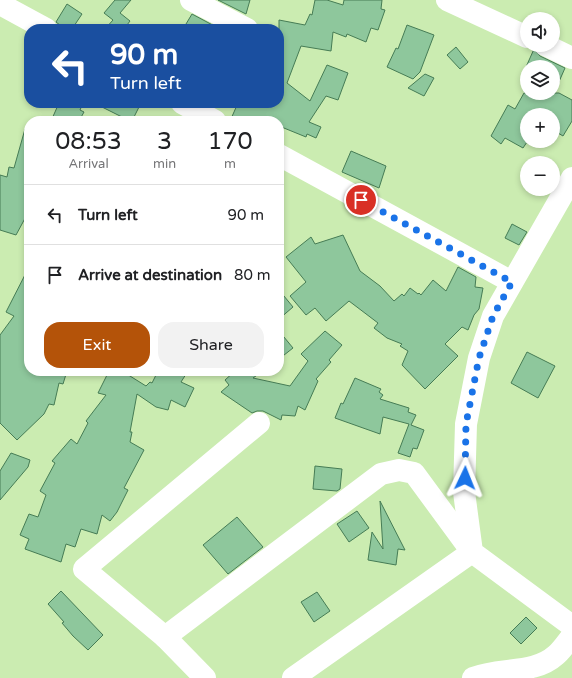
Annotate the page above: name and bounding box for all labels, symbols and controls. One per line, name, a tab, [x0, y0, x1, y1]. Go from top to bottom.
map controls	[520, 12, 560, 196]
button: sound	[520, 12, 560, 52]
text: 90 m	[110, 38, 178, 72]
icon: left	[44, 40, 96, 92]
button: layers	[520, 60, 560, 100]
text: Turn left	[110, 72, 182, 94]
button: +	[520, 108, 560, 148]
text: 08:53	[55, 127, 122, 156]
text: 3	[157, 127, 172, 156]
text: 170	[207, 127, 253, 156]
text: Arrival	[68, 156, 109, 172]
text: min	[153, 156, 176, 172]
text: m	[224, 156, 236, 172]
button: −	[520, 156, 560, 196]
pin	[344, 183, 378, 217]
icon: arrive	[350, 189, 372, 211]
icon: left	[44, 204, 66, 226]
text: Turn left	[78, 206, 138, 224]
text: 90 m	[227, 206, 264, 224]
icon: arrive	[44, 264, 66, 286]
text: Arrive at destination	[78, 266, 222, 284]
text: 80 m	[234, 266, 271, 284]
button: Exit	[44, 322, 150, 368]
button: Share	[158, 322, 264, 368]
position arrow	[444, 457, 486, 499]

